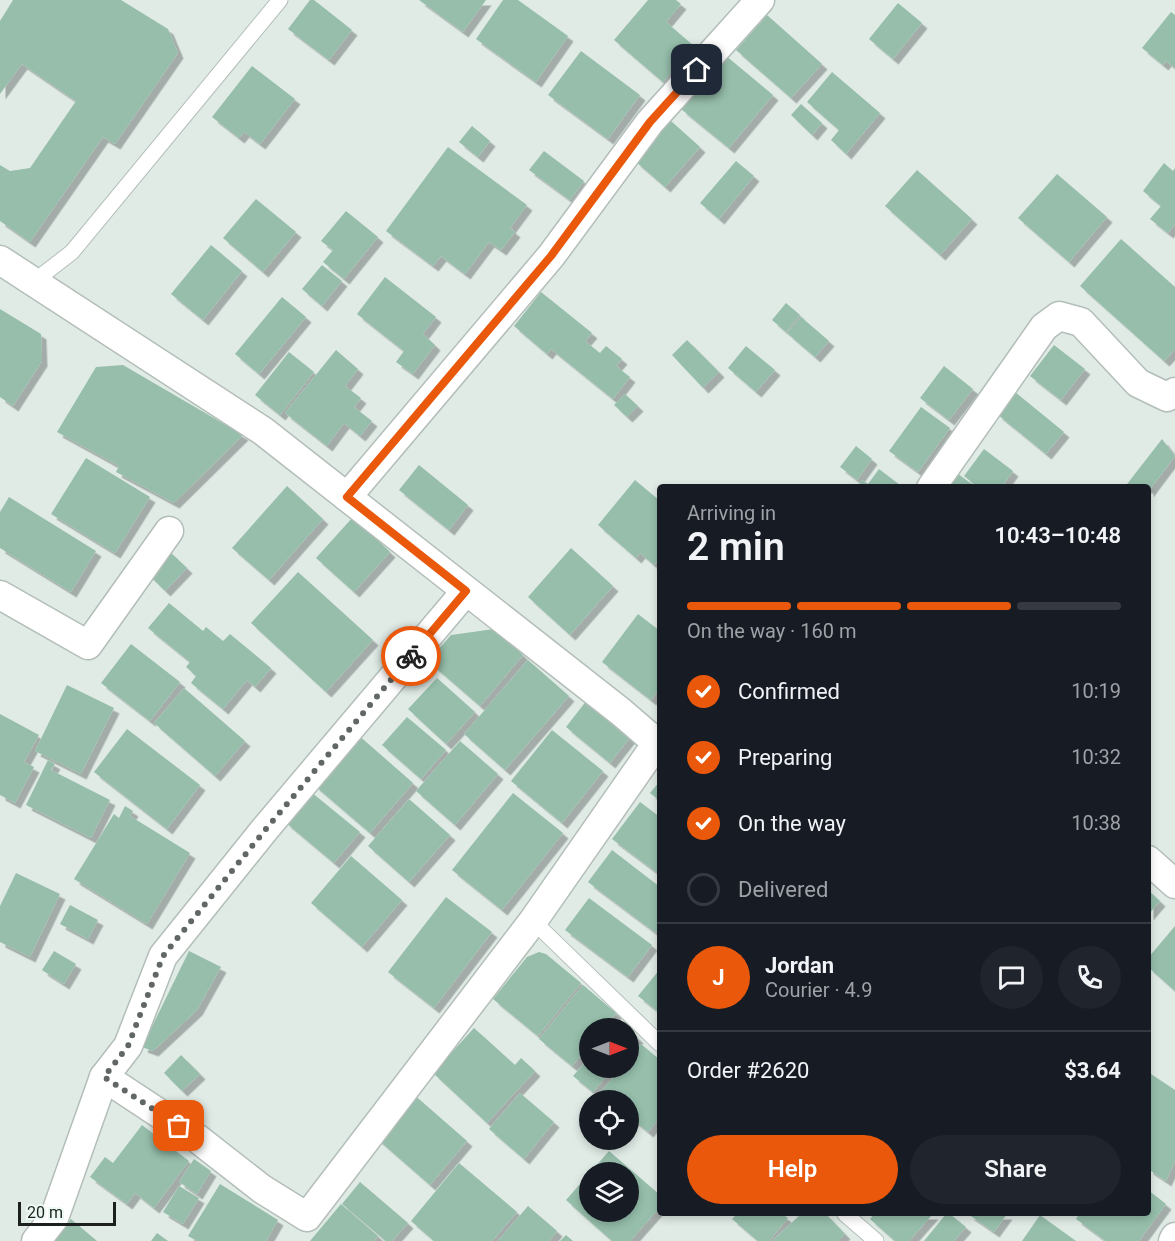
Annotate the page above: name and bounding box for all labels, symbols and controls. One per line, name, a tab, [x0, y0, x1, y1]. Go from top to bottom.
pin	[671, 44, 722, 95]
icon: home	[680, 53, 713, 86]
text: Arriving in	[687, 501, 776, 525]
text: 10:43–10:48	[994, 523, 1121, 548]
text: 2 min	[687, 524, 785, 570]
text: On the way · 160 m	[687, 619, 856, 643]
courier	[381, 626, 441, 686]
icon: bike	[395, 640, 428, 673]
icon: check	[687, 675, 720, 708]
text: Confirmed	[738, 679, 840, 704]
text: 10:19	[1071, 679, 1121, 703]
icon: check	[687, 741, 720, 774]
text: Preparing	[738, 745, 832, 770]
text: 10:32	[1071, 745, 1121, 769]
icon: check	[687, 807, 720, 840]
text: On the way	[738, 811, 846, 836]
text: 10:38	[1071, 811, 1121, 835]
text: Delivered	[738, 877, 828, 902]
button: chat	[980, 946, 1043, 1009]
button: phone	[1058, 946, 1121, 1009]
text: Jordan	[765, 953, 834, 978]
text: J	[712, 965, 725, 990]
text: Courier · 4.9	[765, 978, 872, 1002]
north arrow	[579, 1018, 639, 1078]
map controls	[579, 1018, 639, 1222]
text: Order #2620	[687, 1058, 809, 1083]
text: $3.64	[1064, 1058, 1121, 1083]
button: locate	[579, 1090, 639, 1150]
pin	[153, 1100, 204, 1151]
icon: bag	[162, 1109, 195, 1142]
button: Help	[687, 1135, 898, 1204]
button: Share	[910, 1135, 1121, 1204]
button: layers	[579, 1162, 639, 1222]
scale bar	[18, 1199, 116, 1226]
text: 20 m	[27, 1203, 63, 1222]

